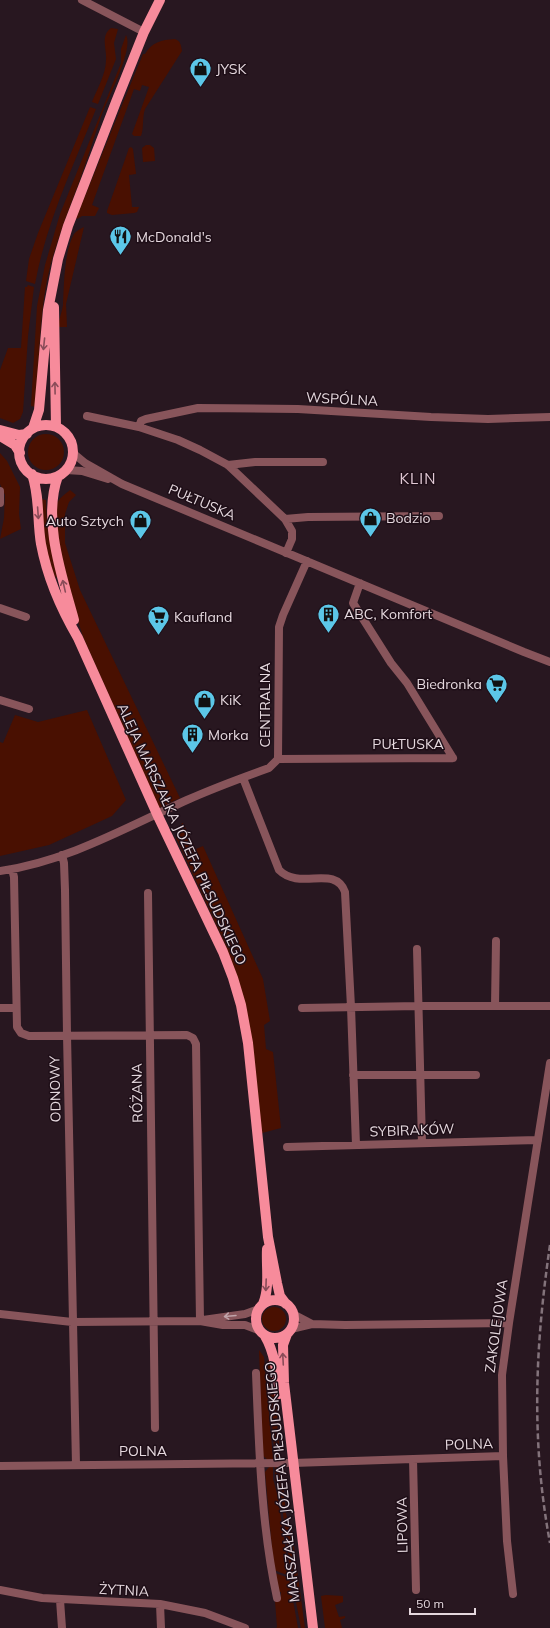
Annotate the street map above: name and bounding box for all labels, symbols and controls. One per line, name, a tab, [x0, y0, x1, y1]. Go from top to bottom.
shop icon: JYSK	[188, 56, 214, 89]
place label: JYSK	[216, 60, 247, 78]
restaurant icon: McDonald's	[108, 224, 134, 257]
place label: McDonald's	[136, 228, 212, 246]
one-way arrow	[41, 337, 48, 350]
one-way arrow	[51, 382, 59, 395]
street label: WSPÓLNA	[305, 388, 379, 410]
district label: KLIN	[400, 469, 436, 488]
street label: PUŁTUSKA	[166, 480, 239, 525]
shop icon: Bodzio	[358, 505, 384, 538]
one-way arrow	[34, 506, 41, 519]
shop icon: Auto Sztych	[127, 508, 153, 541]
place label: Bodzio	[386, 509, 431, 527]
place label: Auto Sztych	[46, 512, 124, 530]
one-way arrow	[60, 580, 68, 593]
building icon: ABC, Komfort	[315, 601, 341, 634]
supermarket icon: Kaufland	[146, 604, 172, 637]
place label: ABC, Komfort	[344, 605, 432, 623]
place label: Kaufland	[174, 608, 232, 626]
street label: CENTRALNA	[256, 662, 274, 747]
supermarket icon: Biedronka	[484, 671, 510, 704]
place label: Biedronka	[416, 675, 482, 693]
shop icon: KiK	[192, 687, 218, 720]
place label: KiK	[220, 691, 242, 709]
street label: ALEJA MARSZAŁKA JÓZEFA PIŁSUDSKIEGO	[113, 700, 251, 968]
building icon: Morka	[179, 722, 205, 755]
place label: Morka	[208, 726, 249, 744]
street label: PUŁTUSKA	[372, 735, 444, 753]
street label: ODNOWY	[45, 1055, 65, 1122]
street label: RÓŻANA	[127, 1062, 147, 1123]
street label: SYBIRAKÓW	[369, 1120, 455, 1140]
one-way arrow	[263, 1278, 270, 1291]
street label: ZAKOLEJOWA	[481, 1278, 512, 1374]
one-way arrow	[224, 1312, 237, 1320]
one-way arrow	[279, 1353, 287, 1366]
street label: MARSZAŁKA JÓZEFA PIŁSUDSKIEGO	[260, 1361, 304, 1603]
street label: POLNA	[445, 1434, 494, 1454]
street label: POLNA	[119, 1442, 168, 1460]
street label: LIPOWA	[393, 1496, 411, 1553]
street label: ŻYTNIA	[99, 1580, 150, 1600]
scale bar	[410, 1590, 475, 1616]
text: 50 m	[416, 1596, 444, 1611]

